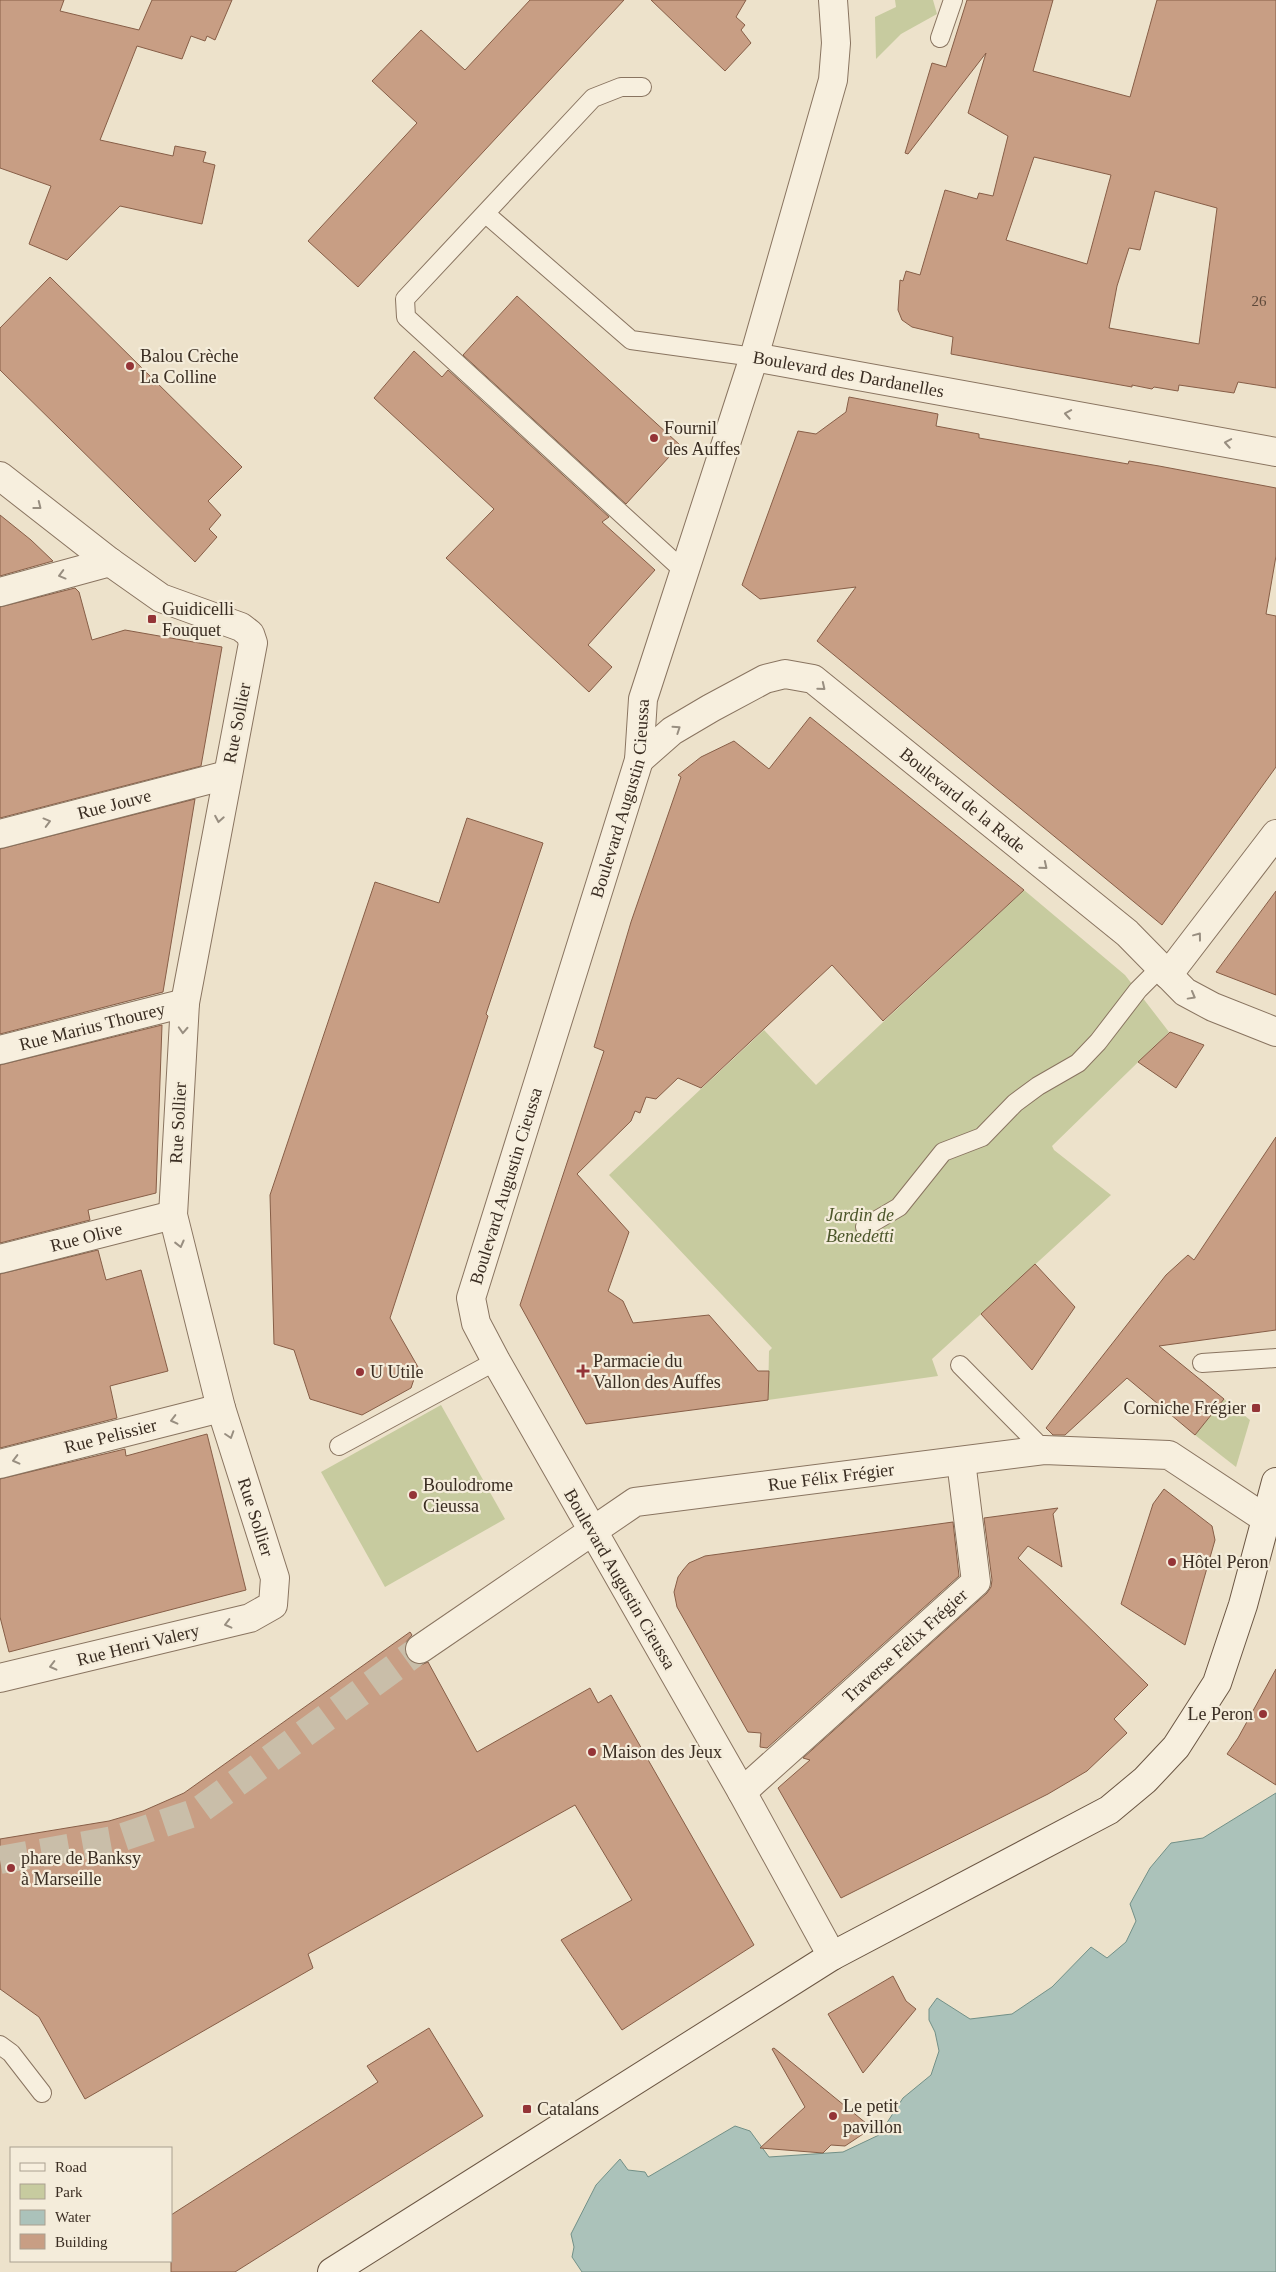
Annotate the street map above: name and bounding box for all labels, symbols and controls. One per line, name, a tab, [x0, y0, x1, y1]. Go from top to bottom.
house number: 26	[1252, 293, 1267, 309]
place label: Balou Crèche La Colline	[140, 346, 238, 387]
street label: Boulevard des Dardanelles	[751, 347, 946, 401]
marker: Balou Crèche La Colline	[124, 360, 136, 372]
one-way arrow	[1064, 409, 1073, 420]
place label: Fournil des Auffes	[664, 418, 740, 459]
marker: Fournil des Auffes	[648, 432, 660, 444]
one-way arrow	[1224, 438, 1232, 448]
one-way arrow	[32, 501, 41, 509]
one-way arrow	[58, 569, 67, 580]
place label: Guidicelli Fouquet	[162, 599, 234, 640]
marker: Guidicelli Fouquet	[146, 613, 158, 625]
street label: Rue Sollier	[219, 681, 255, 765]
one-way arrow	[816, 681, 825, 689]
street label: Boulevard Augustin Cieussa	[587, 698, 653, 900]
one-way arrow	[671, 726, 680, 735]
street label: Boulevard de la Rade	[896, 743, 1029, 857]
street label: Rue Jouve	[75, 785, 153, 823]
one-way arrow	[214, 814, 224, 823]
one-way arrow	[43, 817, 52, 828]
one-way arrow	[1038, 860, 1047, 868]
one-way arrow	[1193, 933, 1201, 942]
one-way arrow	[1187, 989, 1196, 999]
street label: Rue Marius Thourey	[17, 998, 167, 1055]
one-way arrow	[178, 1027, 188, 1035]
street label: Rue Sollier	[166, 1082, 190, 1164]
street label: Boulevard Augustin Cieussa	[466, 1085, 546, 1287]
park label: Jardin de Benedetti	[826, 1205, 894, 1246]
street label: Rue Olive	[48, 1218, 124, 1256]
one-way arrow	[174, 1240, 185, 1249]
place label: Parmacie du Vallon des Auffes	[593, 1351, 721, 1392]
place label: U Utile	[370, 1362, 424, 1382]
marker: Parmacie du Vallon des Auffes	[577, 1365, 589, 1377]
marker: U Utile	[354, 1366, 366, 1378]
place label: Corniche Frégier	[1124, 1398, 1246, 1418]
marker: Corniche Frégier	[1250, 1402, 1262, 1414]
one-way arrow	[169, 1414, 178, 1425]
street label: Rue Pelissier	[62, 1415, 159, 1457]
one-way arrow	[224, 1431, 234, 1439]
one-way arrow	[13, 1454, 21, 1464]
street label: Rue Félix Frégier	[767, 1459, 895, 1495]
street label: Rue Sollier	[234, 1475, 278, 1559]
place label: Boulodrome Cieussa	[423, 1475, 513, 1516]
street label: Boulevard Augustin Cieussa	[560, 1485, 680, 1673]
marker: Boulodrome Cieussa	[407, 1489, 419, 1501]
place label: Hôtel Peron	[1182, 1552, 1268, 1572]
marker: Hôtel Peron	[1166, 1556, 1178, 1568]
street label: Traverse Félix Frégier	[839, 1585, 971, 1707]
one-way arrow	[223, 1618, 232, 1629]
street label: Rue Henri Valery	[75, 1620, 201, 1670]
one-way arrow	[48, 1660, 57, 1671]
place label: Le Peron	[1188, 1704, 1253, 1724]
marker: Le Peron	[1257, 1708, 1269, 1720]
place label: Maison des Jeux	[602, 1742, 722, 1762]
marker: Maison des Jeux	[586, 1746, 598, 1758]
place label: phare de Banksy à Marseille	[21, 1848, 141, 1889]
marker: phare de Banksy à Marseille	[5, 1862, 17, 1874]
place label: Le petit pavillon	[843, 2096, 902, 2137]
place label: Catalans	[537, 2099, 599, 2119]
marker: Catalans	[521, 2103, 533, 2115]
marker: Le petit pavillon	[827, 2110, 839, 2122]
legend	[10, 2147, 172, 2262]
text: Road	[55, 2159, 87, 2175]
text: Park	[55, 2184, 83, 2200]
text: Water	[55, 2209, 90, 2225]
text: Building	[55, 2234, 108, 2250]

